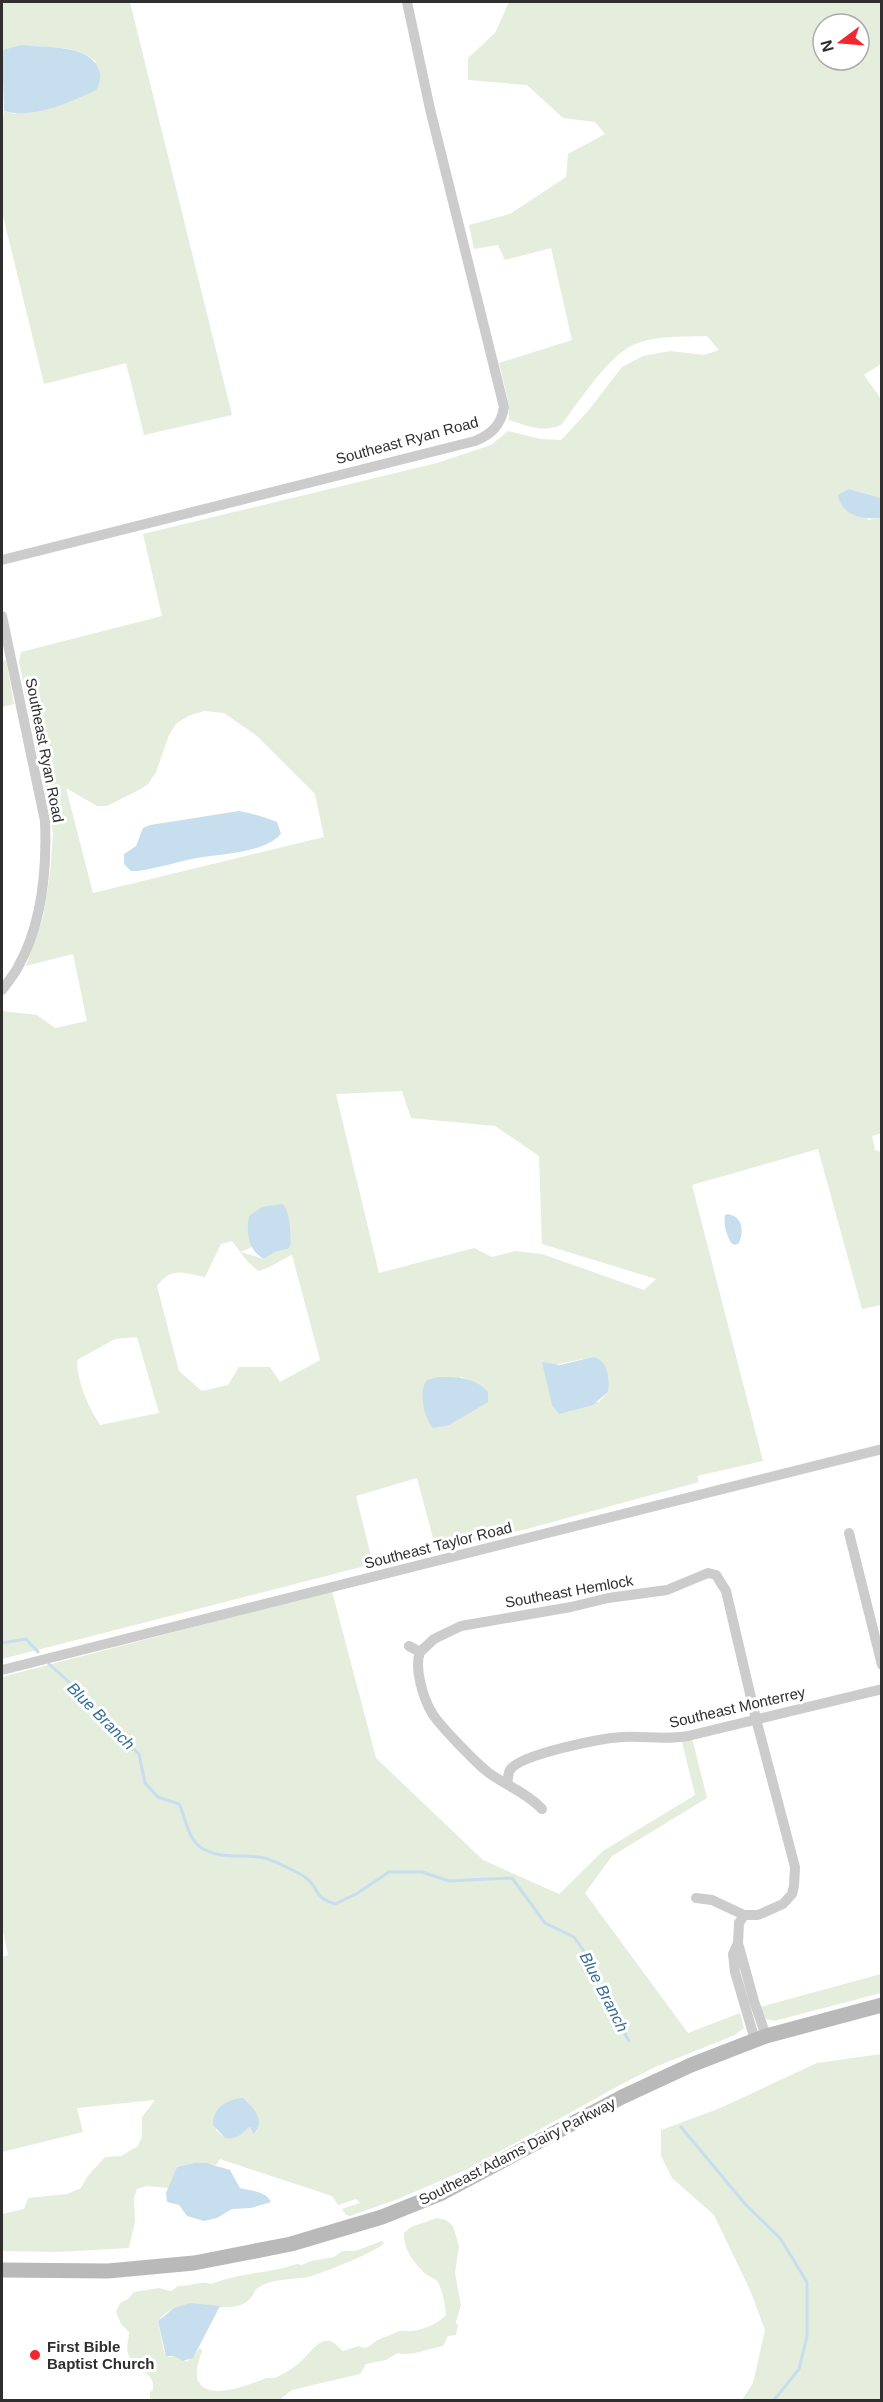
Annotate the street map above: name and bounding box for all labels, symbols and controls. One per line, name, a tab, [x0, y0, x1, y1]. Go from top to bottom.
north arrow	[811, 12, 871, 72]
text: N	[817, 38, 837, 54]
street label: Southeast Ryan Road	[334, 413, 480, 467]
street label: Southeast Ryan Road	[23, 676, 67, 824]
street label: Southeast Taylor Road	[362, 1518, 514, 1572]
street label: Southeast Hemlock	[503, 1571, 635, 1611]
water label: Blue Branch	[64, 1679, 138, 1753]
street label: Southeast Monterrey	[667, 1683, 807, 1731]
water label: Blue Branch	[577, 1949, 631, 2035]
street label: Southeast Adams Dairy Parkway	[416, 2094, 619, 2208]
place label: First Bible Baptist Church	[47, 2338, 155, 2372]
marker: First Bible Baptist Church	[28, 2348, 42, 2362]

